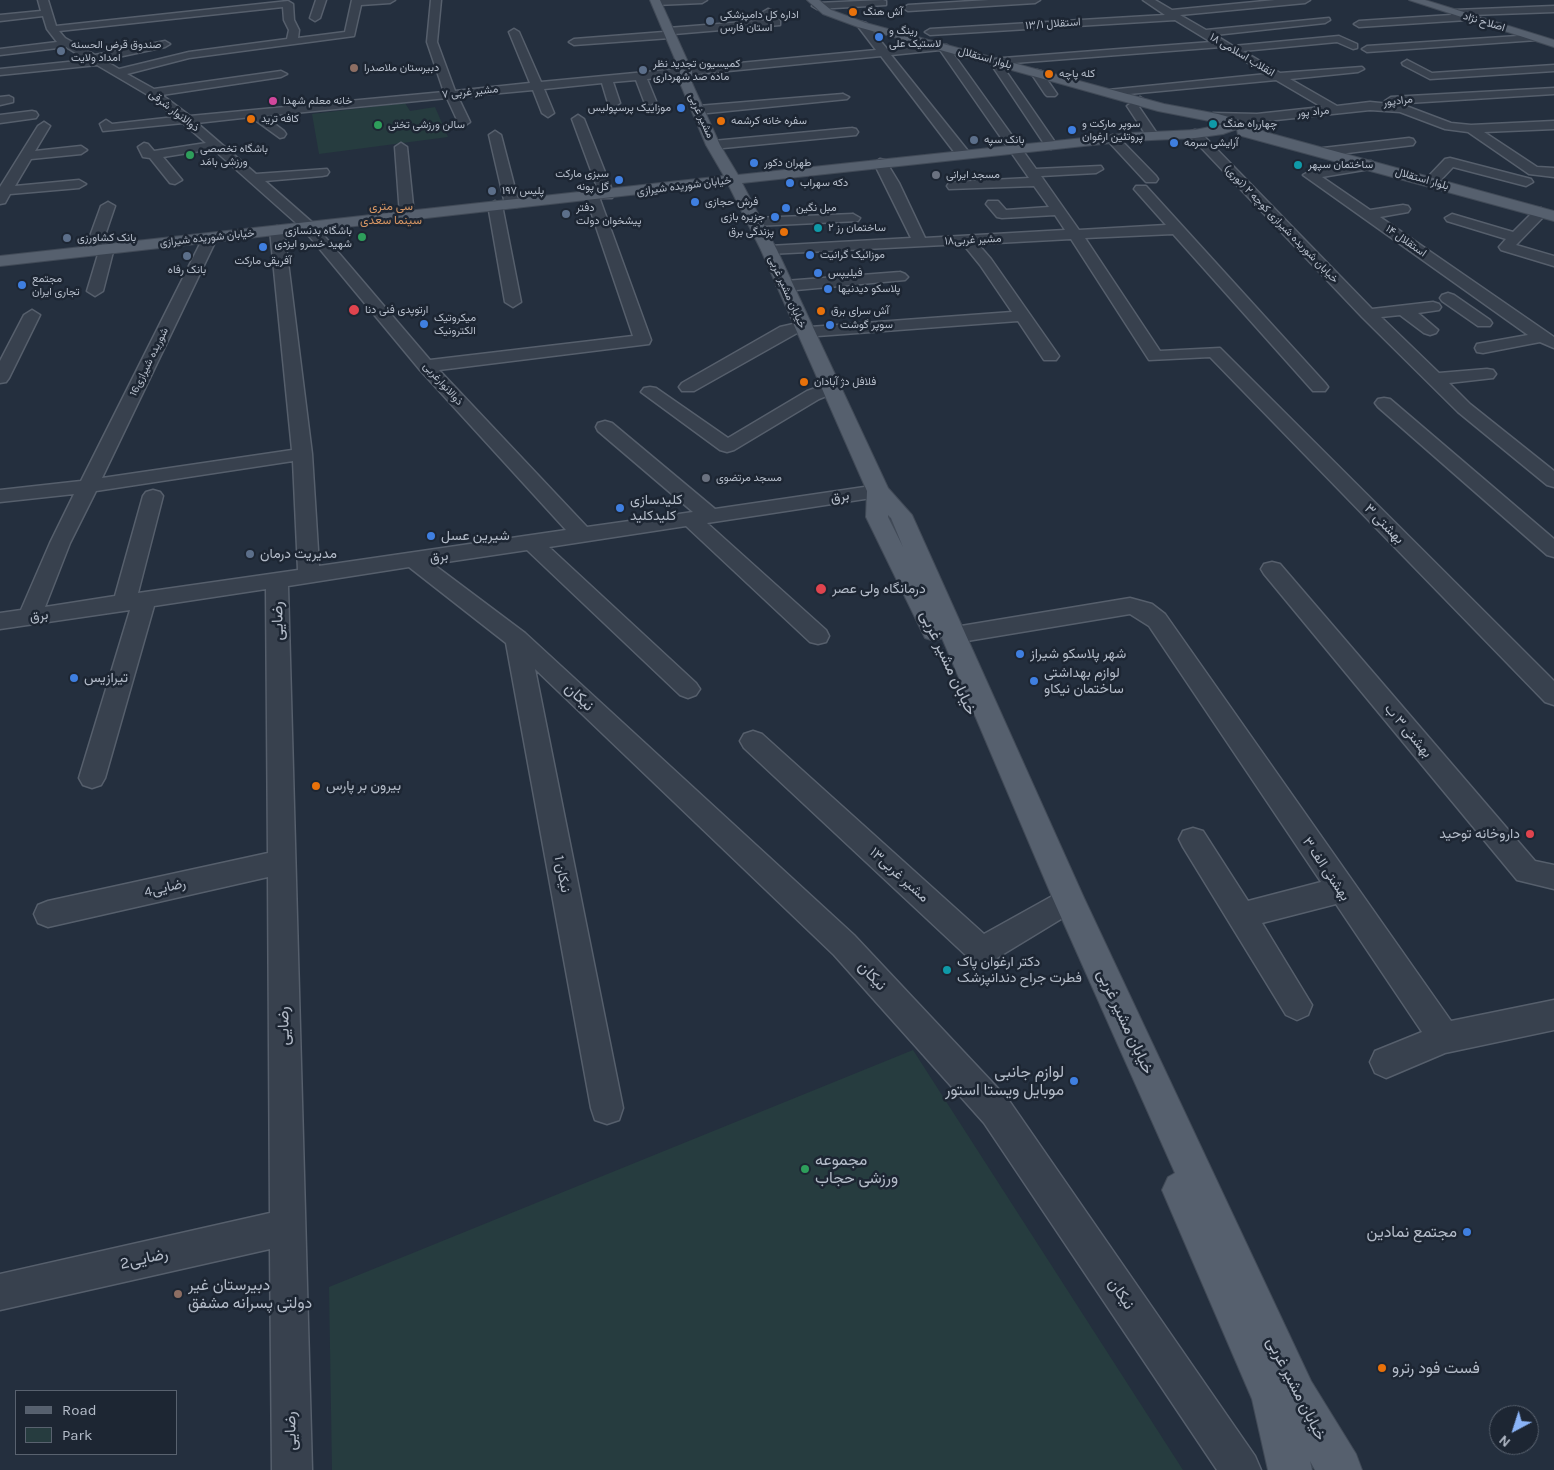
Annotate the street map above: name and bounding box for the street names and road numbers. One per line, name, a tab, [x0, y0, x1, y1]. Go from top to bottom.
street label: اصلاح نژاد	[1461, 9, 1507, 35]
street label: ۱۳/۱ استقلال	[1025, 15, 1081, 33]
street label: ۱۸ انقلاب اسلامی	[1207, 30, 1277, 80]
street label: بلوار استقلال	[957, 44, 1013, 72]
street label: مشیر غربی ۷	[441, 82, 499, 102]
street label: ذوالانوار شرقی	[146, 87, 202, 135]
street label: مشیر غربی	[685, 92, 717, 140]
street label: مرادپور	[1382, 93, 1414, 109]
street label: مراد پور	[1296, 104, 1330, 120]
street label: خیابان شوریده شیرازی کوچه ۲ (نوری)	[1221, 162, 1341, 286]
street label: بلوار استقلال	[1394, 165, 1450, 193]
street label: خیابان شوریده شیرازی	[636, 174, 732, 198]
street label: استقلال ۱۴	[1383, 222, 1429, 260]
street label: خیابان شوریده شیرازی	[159, 226, 255, 250]
street label: مشیر غربی۱۸	[944, 232, 1002, 248]
street label: خیابان مشیر غربی	[765, 254, 809, 330]
street label: شوریده شیرازی16	[127, 325, 171, 399]
street label: ذوالانوارغربی	[420, 360, 466, 408]
street label: برق	[829, 487, 851, 507]
street label: بهشتی ۳	[1361, 501, 1407, 547]
street label: برق	[429, 547, 449, 567]
street label: رضایی	[268, 601, 288, 641]
street label: برق	[29, 606, 49, 626]
street label: خیابان مشیر غربی	[915, 608, 981, 718]
street label: نیکان	[560, 679, 598, 715]
street label: بهشتی ۳ ب	[1381, 701, 1435, 761]
street label: بهشتی الف ۳	[1299, 834, 1353, 904]
street label: مشیر غربی۱۳	[866, 844, 932, 906]
street label: نیکان 1	[550, 854, 574, 894]
street label: 4رضایی	[143, 875, 187, 901]
street label: نیکان	[854, 957, 890, 995]
street label: خیابان مشیر غربی	[1092, 967, 1158, 1077]
street label: رضایی	[274, 1006, 294, 1046]
street label: 2رضایی	[118, 1244, 170, 1274]
street label: نیکان	[1104, 1275, 1138, 1313]
street label: خیابان مشیر غربی	[1262, 1334, 1330, 1444]
street label: رضایی	[281, 1411, 301, 1451]

